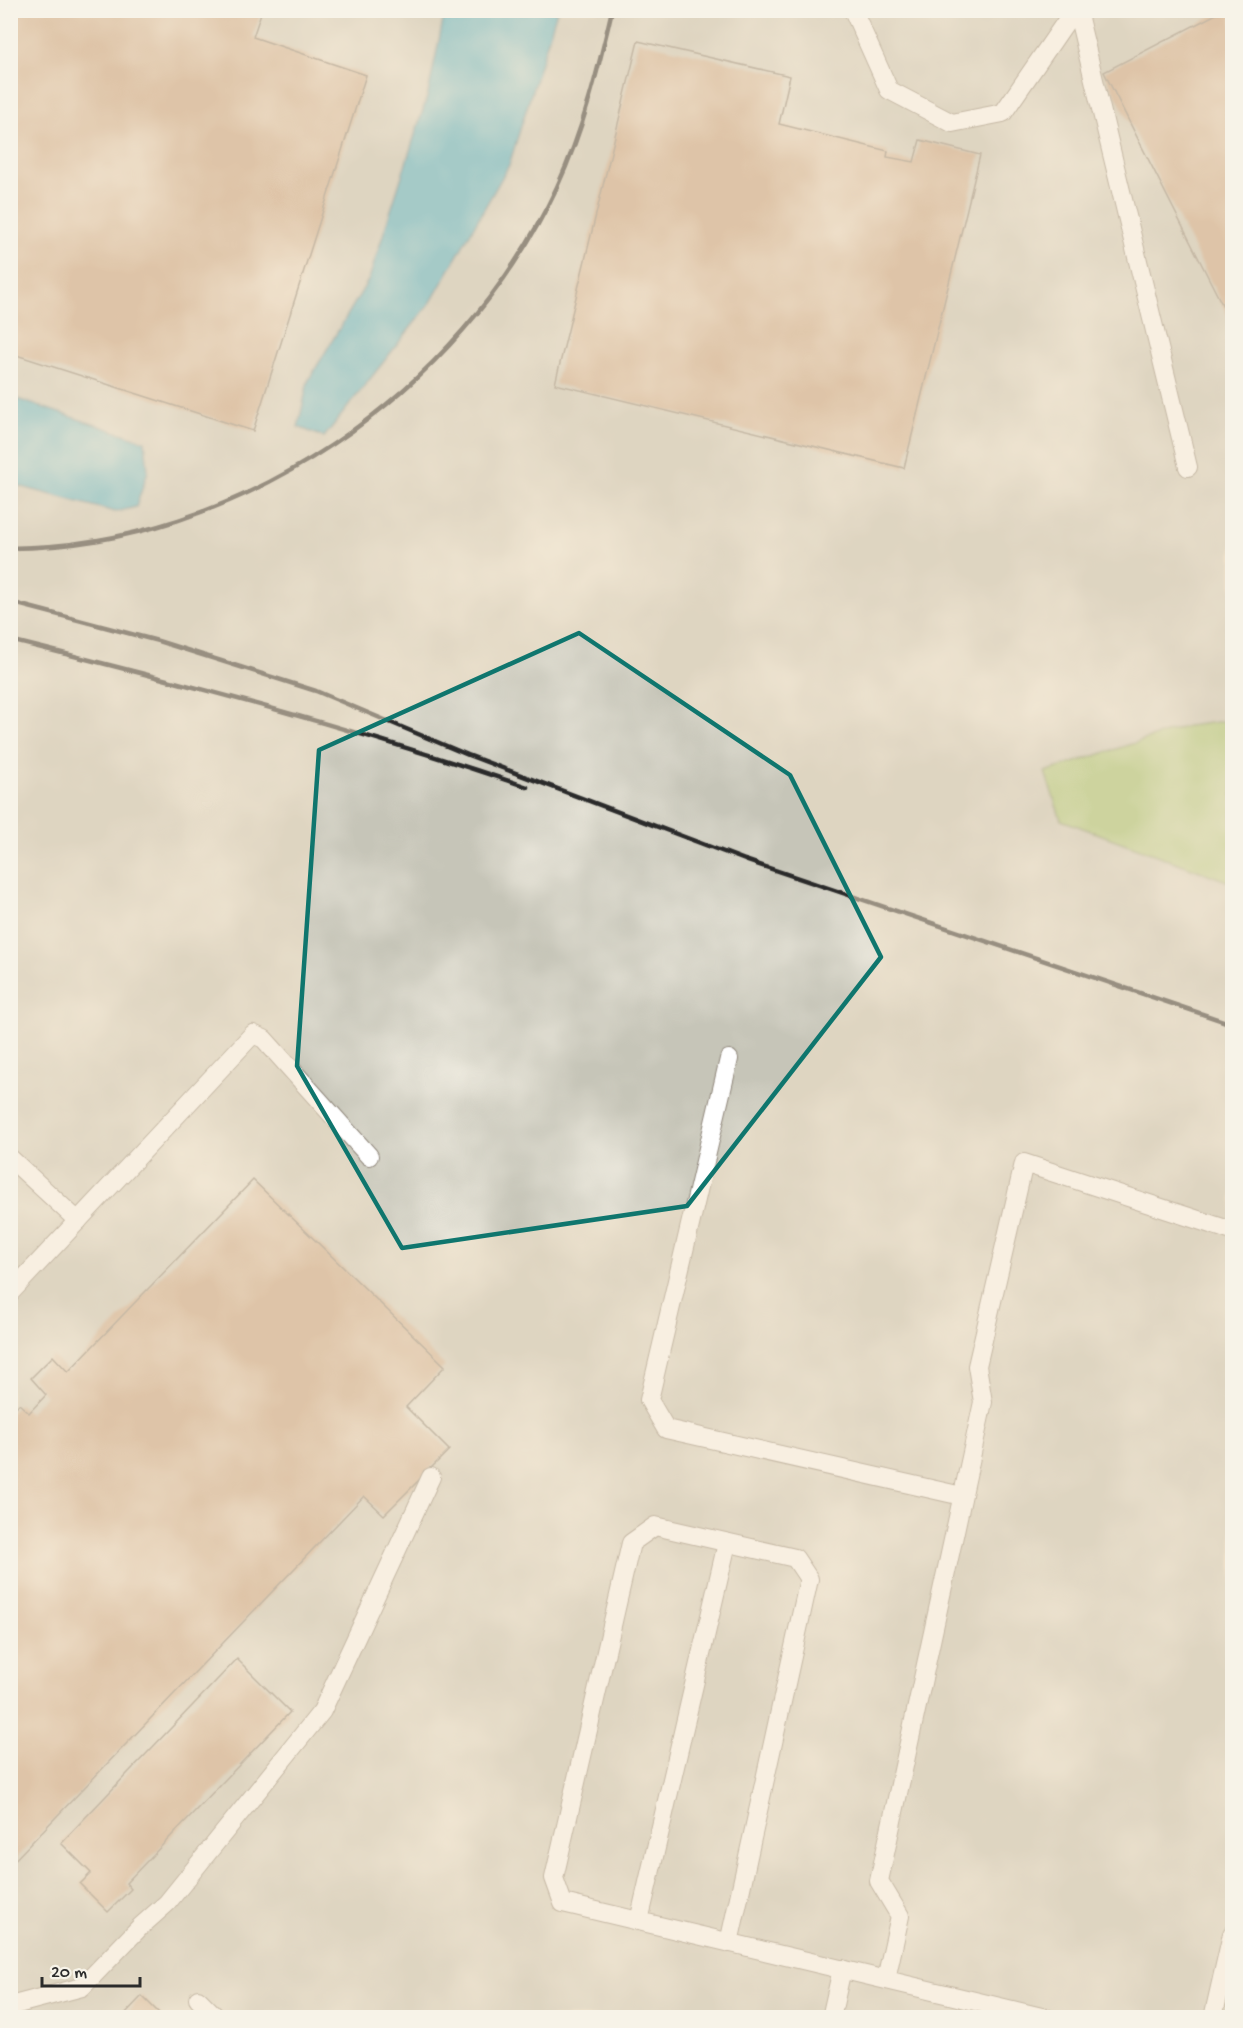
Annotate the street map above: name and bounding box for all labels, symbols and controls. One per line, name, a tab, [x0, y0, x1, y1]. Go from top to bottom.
scale bar	[42, 1950, 140, 1988]
text: 20 m	[51, 1963, 87, 1984]

